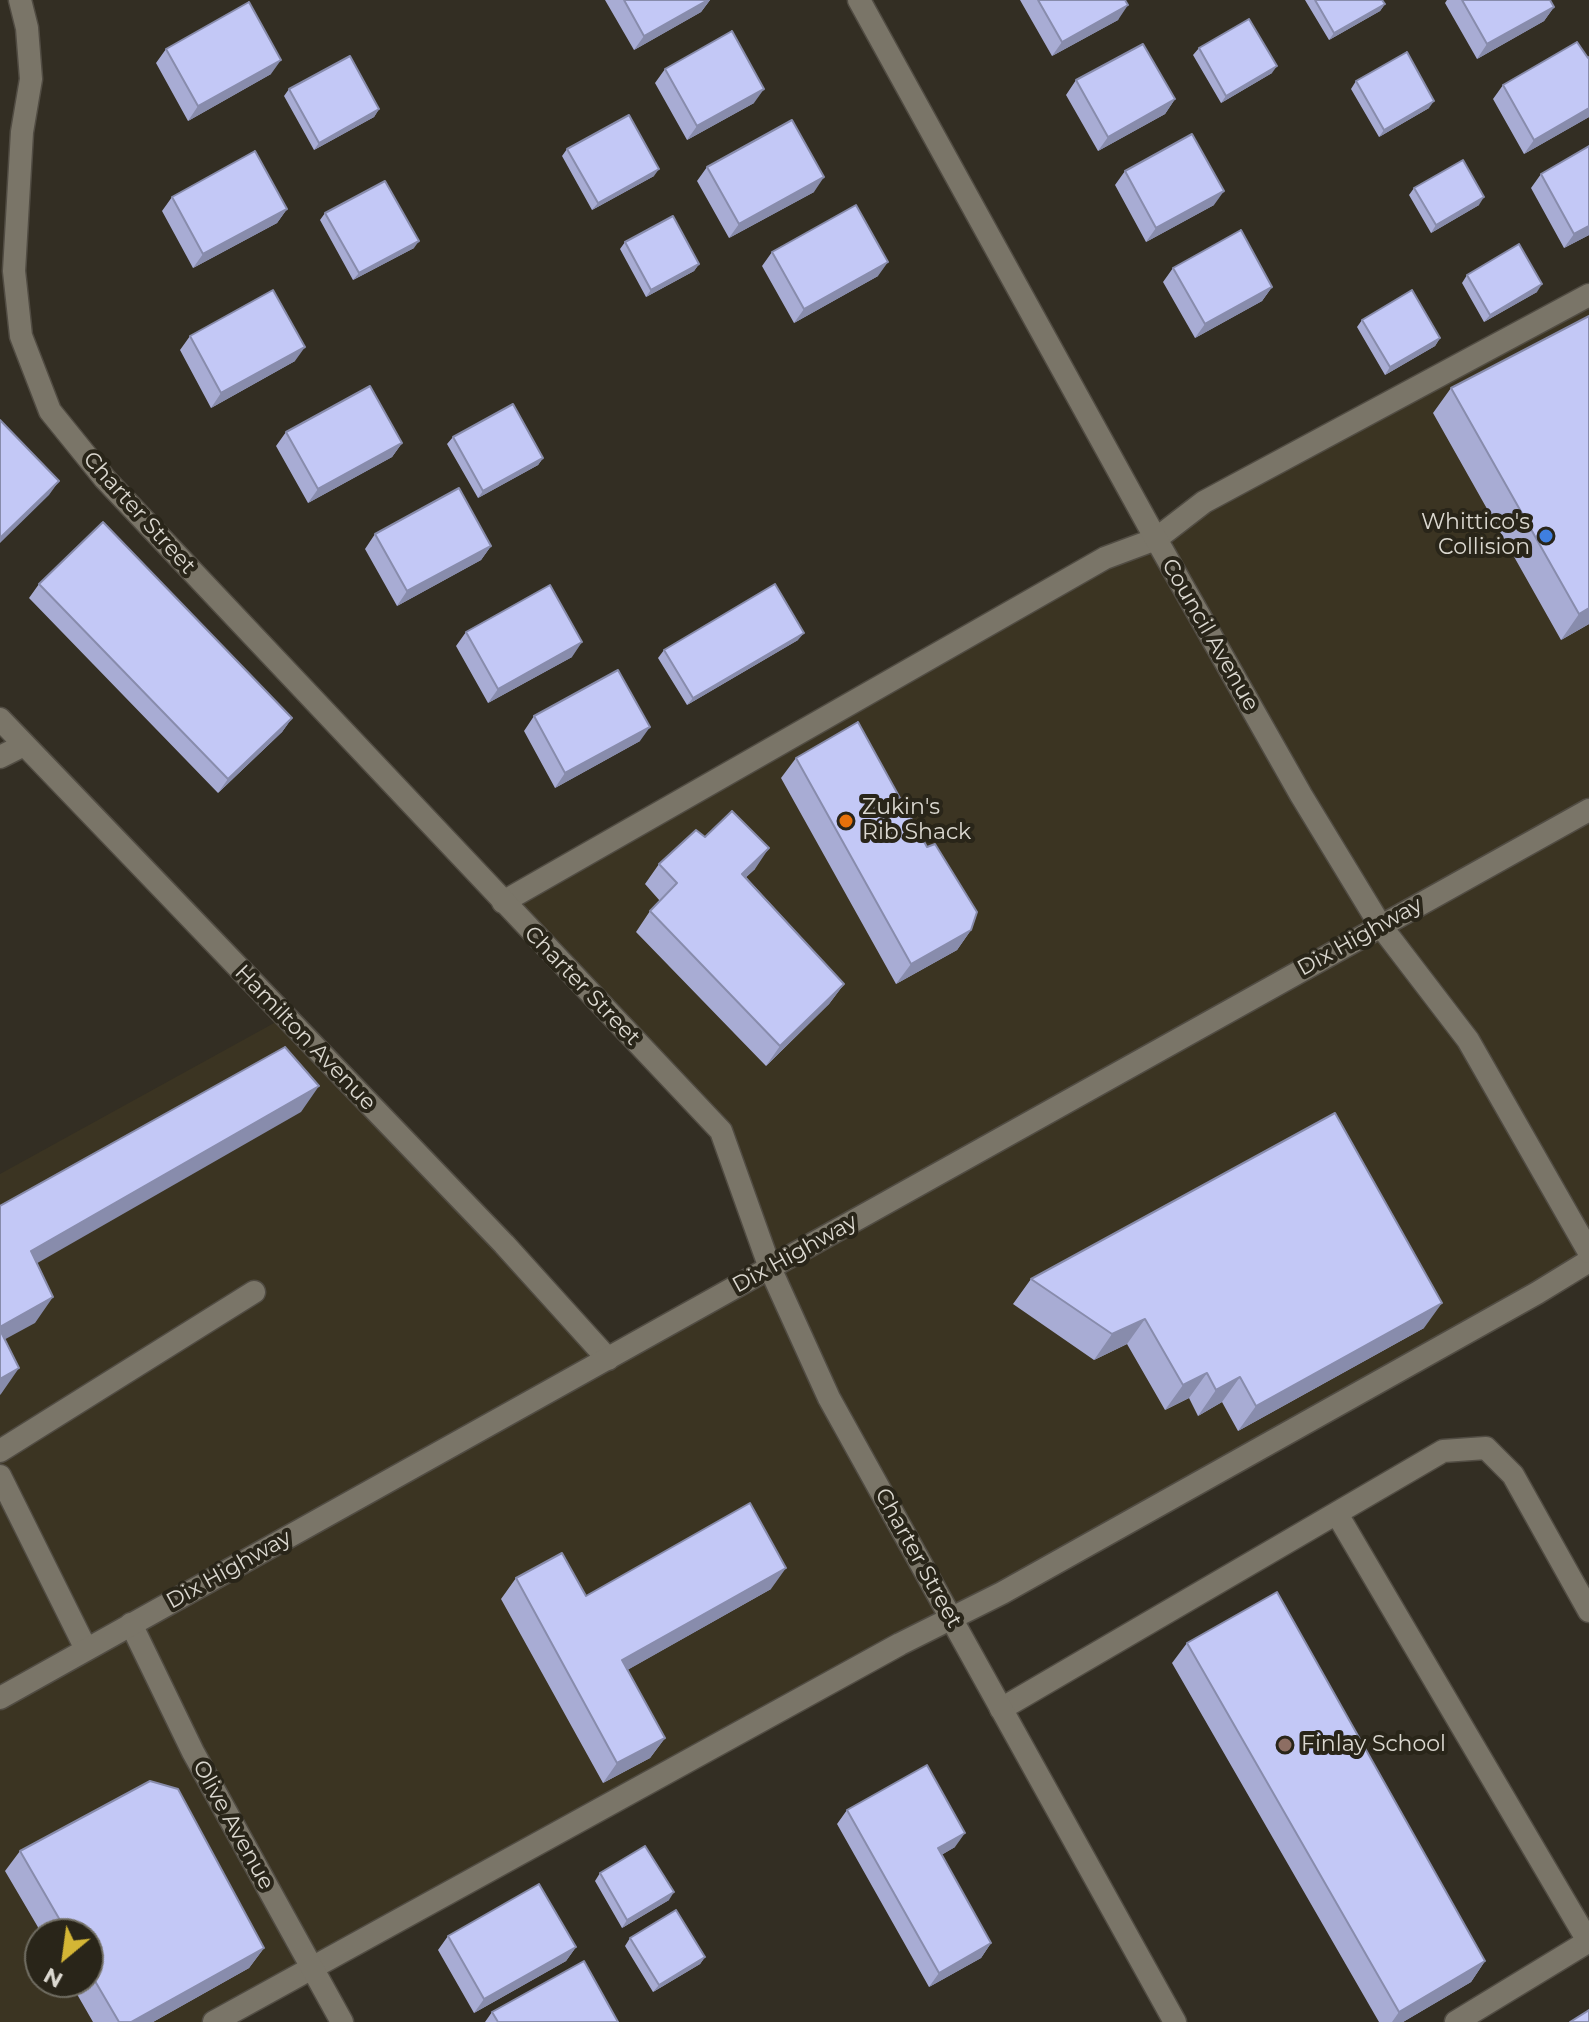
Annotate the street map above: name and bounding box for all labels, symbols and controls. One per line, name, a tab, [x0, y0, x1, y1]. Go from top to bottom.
street label: Charter Street	[77, 446, 201, 580]
place label: Whittico's Collision	[1421, 510, 1530, 562]
marker: Whittico's Collision	[1537, 527, 1555, 545]
street label: Council Avenue	[1156, 554, 1264, 716]
place label: Zukin's Rib Shack	[862, 795, 971, 846]
marker: Zukin's Rib Shack	[837, 812, 855, 830]
street label: Dix Highway	[1293, 892, 1427, 982]
street label: Charter Street	[518, 921, 646, 1051]
street label: Hamilton Avenue	[229, 960, 381, 1116]
street label: Dix Highway	[728, 1209, 862, 1299]
street label: Charter Street	[869, 1484, 967, 1632]
street label: Dix Highway	[162, 1525, 296, 1615]
place label: Finlay School	[1301, 1732, 1446, 1758]
marker: Finlay School	[1276, 1736, 1294, 1754]
street label: Olive Avenue	[187, 1756, 279, 1894]
north arrow	[24, 1918, 104, 1998]
text: N	[39, 1962, 67, 1994]

